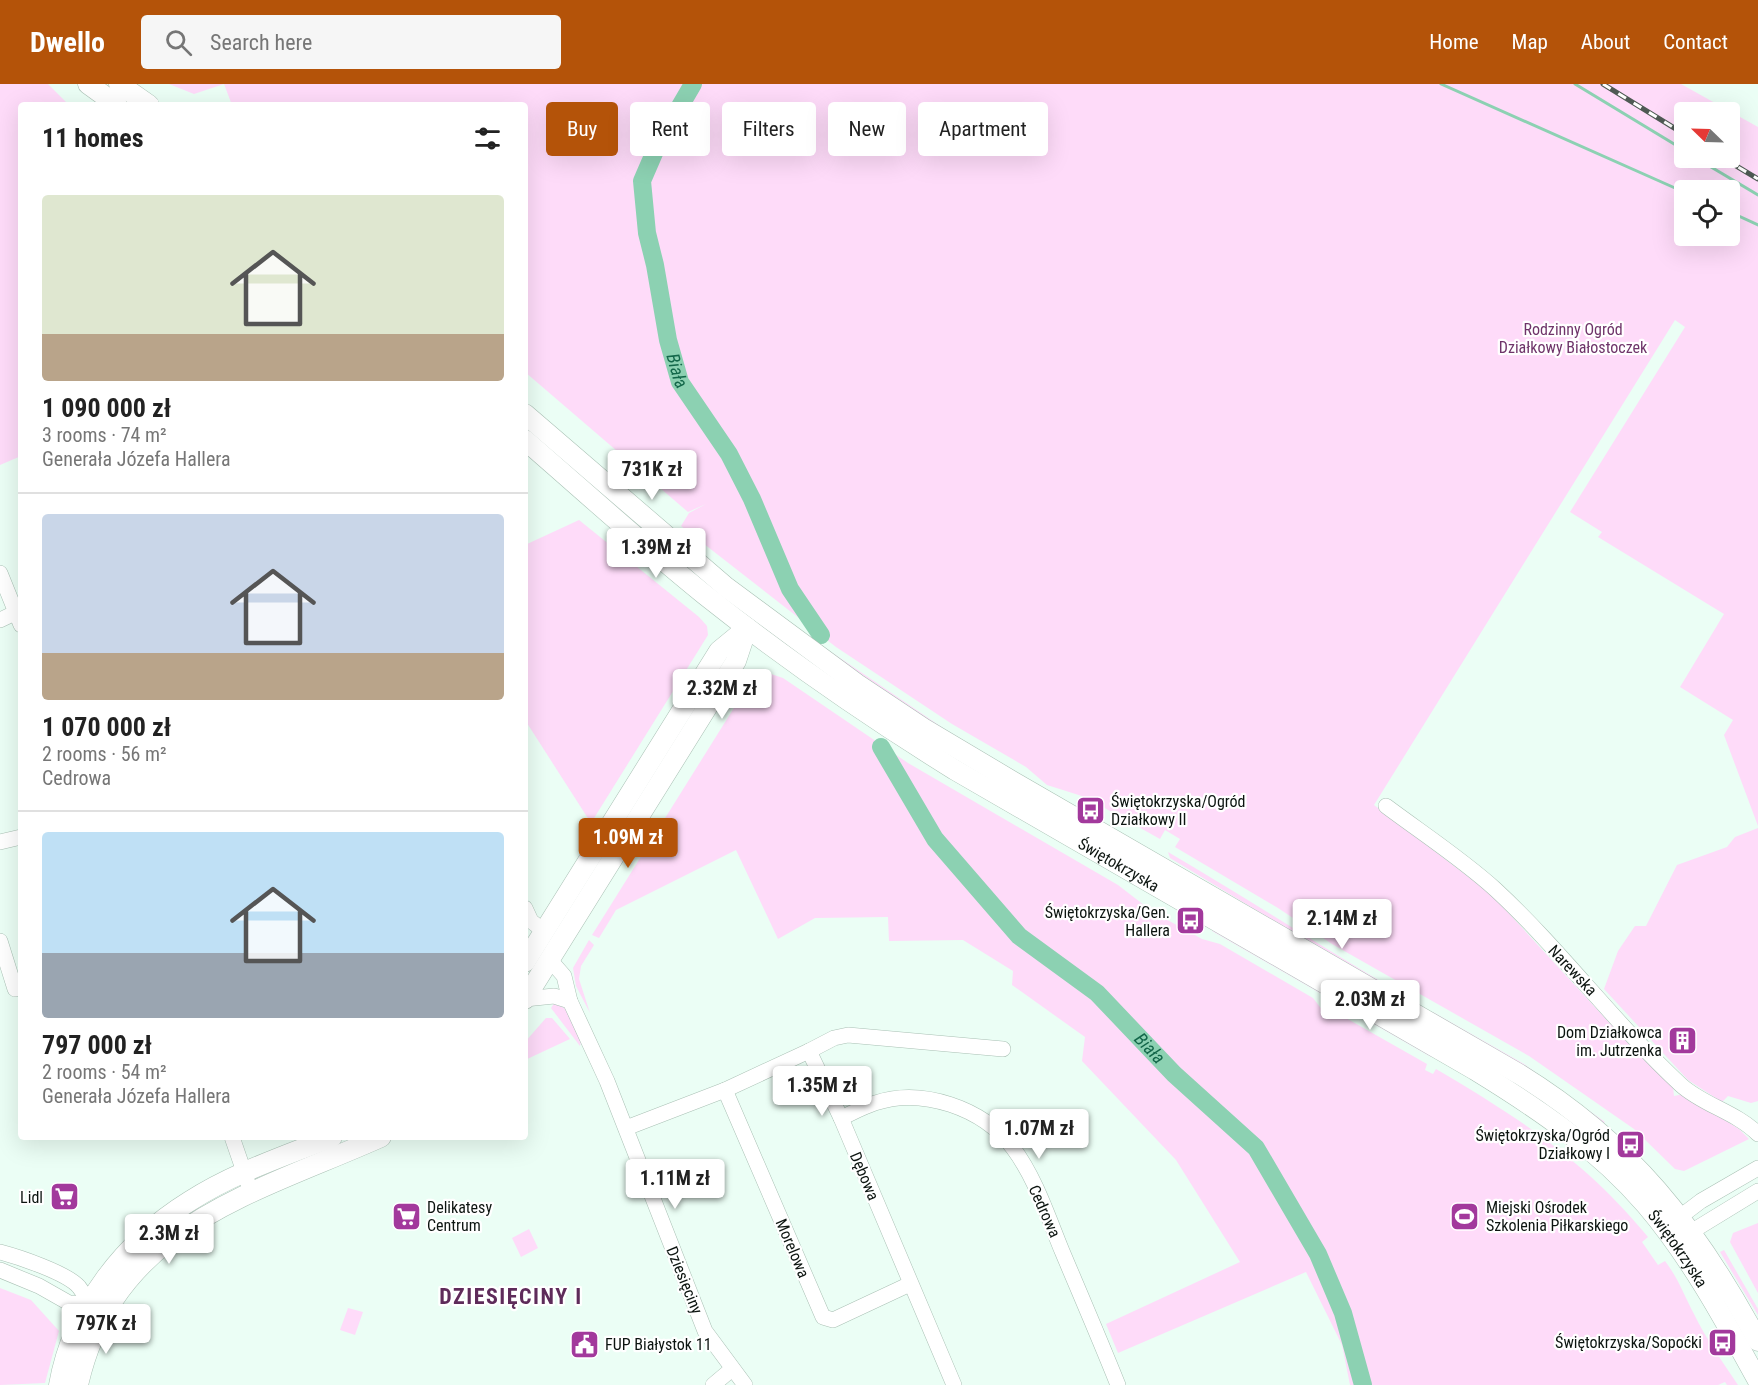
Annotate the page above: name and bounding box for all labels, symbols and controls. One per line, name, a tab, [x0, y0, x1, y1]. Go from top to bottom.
search box	[141, 15, 561, 69]
text: Dwello	[30, 26, 105, 59]
icon: search	[162, 26, 195, 59]
text: Search here	[210, 30, 312, 55]
text: Home	[1429, 30, 1479, 54]
text: Map	[1512, 30, 1548, 54]
text: About	[1581, 30, 1630, 54]
text: Contact	[1663, 30, 1728, 54]
chip: Buy	[546, 102, 618, 156]
chip: Rent	[630, 102, 710, 156]
chip: Filters	[722, 102, 816, 156]
chip: New	[828, 102, 906, 156]
chip: Apartment	[918, 102, 1048, 156]
north arrow	[1674, 102, 1740, 168]
map controls	[1674, 102, 1740, 246]
icon: filters	[471, 122, 504, 155]
text: 11 homes	[42, 123, 144, 153]
button: locate	[1674, 180, 1740, 246]
icon: home	[219, 234, 327, 342]
park label: Rodzinny Ogród Działkowy Białostoczek	[1499, 320, 1648, 357]
water label: Biała	[662, 351, 692, 392]
text: 1 090 000 zł	[42, 393, 171, 423]
text: 3 rooms · 74 m²	[42, 423, 167, 447]
text: Generała Józefa Hallera	[42, 447, 231, 471]
pin: 731K zł	[597, 450, 707, 501]
text: 731K zł	[622, 457, 682, 481]
pin: 1.39M zł	[594, 528, 718, 579]
text: 1.39M zł	[621, 535, 691, 559]
icon: home	[219, 553, 327, 661]
pin: 2.32M zł	[660, 669, 784, 720]
text: 2.32M zł	[687, 676, 757, 700]
text: 1 070 000 zł	[42, 712, 171, 742]
text: 2 rooms · 56 m²	[42, 742, 167, 766]
text: Cedrowa	[42, 766, 111, 790]
place label: Świętokrzyska/Ogród Działkowy II	[1111, 792, 1246, 829]
bus stop icon: Świętokrzyska/Ogród Działkowy II	[1074, 794, 1106, 826]
pin: 1.09M zł	[566, 818, 690, 869]
text: 1.09M zł	[593, 825, 663, 849]
street label: Świętokrzyska	[1075, 834, 1162, 896]
icon: home	[219, 871, 327, 979]
pin: 2.14M zł	[1280, 899, 1404, 950]
place label: Świętokrzyska/Gen. Hallera	[1045, 903, 1170, 940]
bus stop icon: Świętokrzyska/Gen. Hallera	[1175, 905, 1207, 937]
text: 2.14M zł	[1307, 906, 1377, 930]
street label: Narewska	[1544, 941, 1601, 1000]
pin: 2.03M zł	[1308, 980, 1432, 1031]
text: 2.03M zł	[1335, 987, 1405, 1011]
place label: Dom Działkowca im. Jutrzenka	[1557, 1023, 1662, 1060]
building icon: Dom Działkowca im. Jutrzenka	[1667, 1025, 1699, 1057]
water label: Biała	[1130, 1028, 1170, 1068]
text: 797 000 zł	[42, 1030, 152, 1060]
text: 2 rooms · 54 m²	[42, 1060, 167, 1084]
pin: 1.35M zł	[760, 1066, 884, 1117]
text: 1.35M zł	[787, 1073, 857, 1097]
text: Generała Józefa Hallera	[42, 1084, 231, 1108]
pin: 1.07M zł	[977, 1109, 1101, 1160]
text: 1.07M zł	[1004, 1116, 1074, 1140]
place label: Świętokrzyska/Ogród Działkowy I	[1475, 1126, 1610, 1163]
bus stop icon: Świętokrzyska/Ogród Działkowy I	[1615, 1128, 1647, 1160]
street label: Dębowa	[846, 1149, 883, 1203]
pin: 1.11M zł	[613, 1159, 737, 1210]
text: 1.11M zł	[640, 1166, 710, 1190]
supermarket icon: Lidl	[48, 1181, 80, 1213]
street label: Cedrowa	[1025, 1182, 1064, 1240]
place label: Lidl	[20, 1188, 43, 1207]
place label: Delikatesy Centrum	[427, 1198, 492, 1235]
place label: Miejski Ośrodek Szkolenia Piłkarskiego	[1486, 1198, 1628, 1235]
supermarket icon: Delikatesy Centrum	[390, 1200, 422, 1232]
sports icon: Miejski Ośrodek Szkolenia Piłkarskiego	[1449, 1200, 1481, 1232]
street label: Świętokrzyska	[1644, 1206, 1711, 1291]
pin: 2.3M zł	[114, 1214, 224, 1265]
street label: Morelowa	[772, 1216, 813, 1280]
text: 2.3M zł	[139, 1221, 199, 1245]
street label: Dziesięciny	[662, 1244, 707, 1317]
district label: DZIESIĘCINY I	[439, 1284, 583, 1309]
pin: 797K zł	[51, 1304, 161, 1355]
text: 797K zł	[76, 1311, 136, 1335]
bus stop icon: Świętokrzyska/Sopoćki	[1707, 1326, 1739, 1358]
public building icon: FUP Białystok 11	[568, 1328, 600, 1360]
place label: Świętokrzyska/Sopoćki	[1555, 1333, 1702, 1352]
place label: FUP Białystok 11	[605, 1335, 712, 1354]

